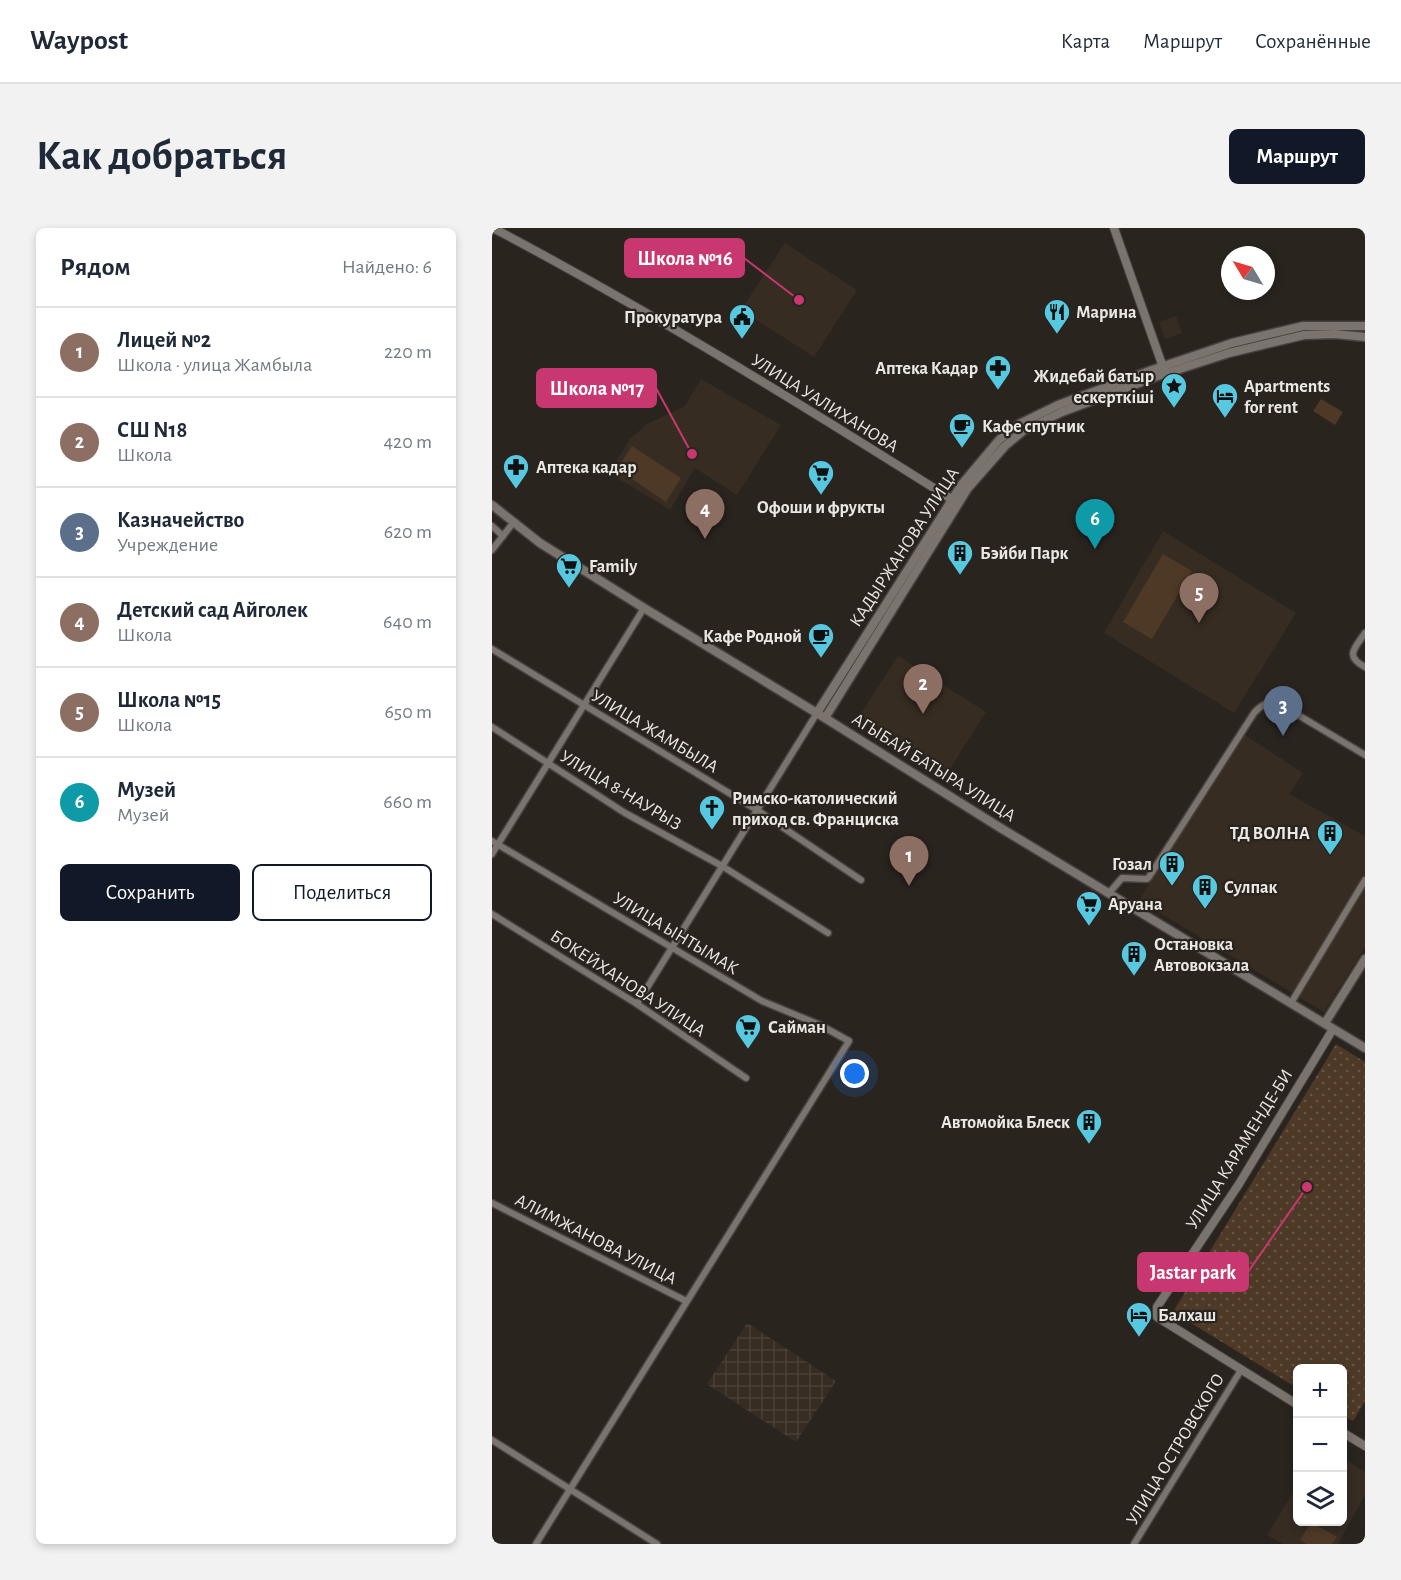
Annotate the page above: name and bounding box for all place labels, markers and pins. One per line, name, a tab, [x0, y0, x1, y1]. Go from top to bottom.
callout: Школа №16	[625, 239, 744, 277]
restaurant icon: Марина	[1042, 297, 1072, 335]
public building icon: Прокуратура	[727, 302, 757, 340]
place label: Марина	[1076, 304, 1137, 322]
place label: Прокуратура	[624, 309, 722, 327]
pharmacy icon: Аптека Кадар	[983, 353, 1013, 391]
place label: Аптека Кадар	[875, 360, 978, 378]
place label: Жидебай батыр ескерткіші	[1034, 368, 1154, 407]
callout: Школа №17	[537, 369, 656, 407]
place icon: Жидебай батыр ескерткіші	[1159, 371, 1189, 409]
place label: Apartments for rent	[1244, 378, 1330, 417]
hotel icon: Apartments for rent	[1210, 381, 1240, 419]
cafe icon: Кафе спутник	[947, 411, 977, 449]
place label: Кафе спутник	[982, 418, 1085, 436]
pharmacy icon: Аптека кадар	[501, 452, 531, 490]
supermarket icon: Офоши и фрукты	[806, 458, 836, 496]
place label: Аптека кадар	[536, 459, 637, 477]
pin: 4	[686, 490, 724, 539]
place label: Офоши и фрукты	[757, 499, 885, 517]
pin: 6	[1076, 500, 1114, 549]
building icon: Бэйби Парк	[945, 538, 975, 576]
place label: Бэйби Парк	[980, 545, 1068, 563]
supermarket icon: Family	[554, 551, 584, 589]
place label: Family	[589, 558, 638, 576]
pin: 5	[1180, 574, 1218, 623]
cafe icon: Кафе Родной	[806, 621, 836, 659]
place label: Кафе Родной	[703, 628, 802, 646]
pin: 2	[904, 664, 942, 714]
pin: 3	[1264, 686, 1302, 736]
place label: Римско-католический приход св. Франциска	[732, 790, 899, 829]
church icon: Римско-католический приход св. Франциска	[697, 793, 727, 831]
building icon: ТД ВОЛНА	[1315, 818, 1345, 856]
place label: ТД ВОЛНА	[1230, 825, 1310, 843]
pin: 1	[890, 836, 928, 886]
building icon: Гозал	[1157, 849, 1187, 887]
place label: Гозал	[1112, 856, 1152, 874]
building icon: Сулпак	[1190, 872, 1220, 910]
place label: Сулпак	[1224, 879, 1278, 897]
supermarket icon: Аруана	[1074, 889, 1104, 927]
place label: Аруана	[1108, 896, 1163, 914]
place label: Остановка Автовокзала	[1154, 936, 1250, 975]
building icon: Остановка Автовокзала	[1119, 939, 1149, 977]
supermarket icon: Сайман	[733, 1012, 763, 1050]
place label: Сайман	[768, 1019, 826, 1037]
building icon: Автомойка Блеск	[1074, 1107, 1104, 1145]
place label: Автомойка Блеск	[941, 1114, 1070, 1132]
callout: Jastar park	[1138, 1253, 1248, 1291]
hotel icon: Балхаш	[1124, 1300, 1154, 1338]
place label: Балхаш	[1158, 1307, 1216, 1325]

